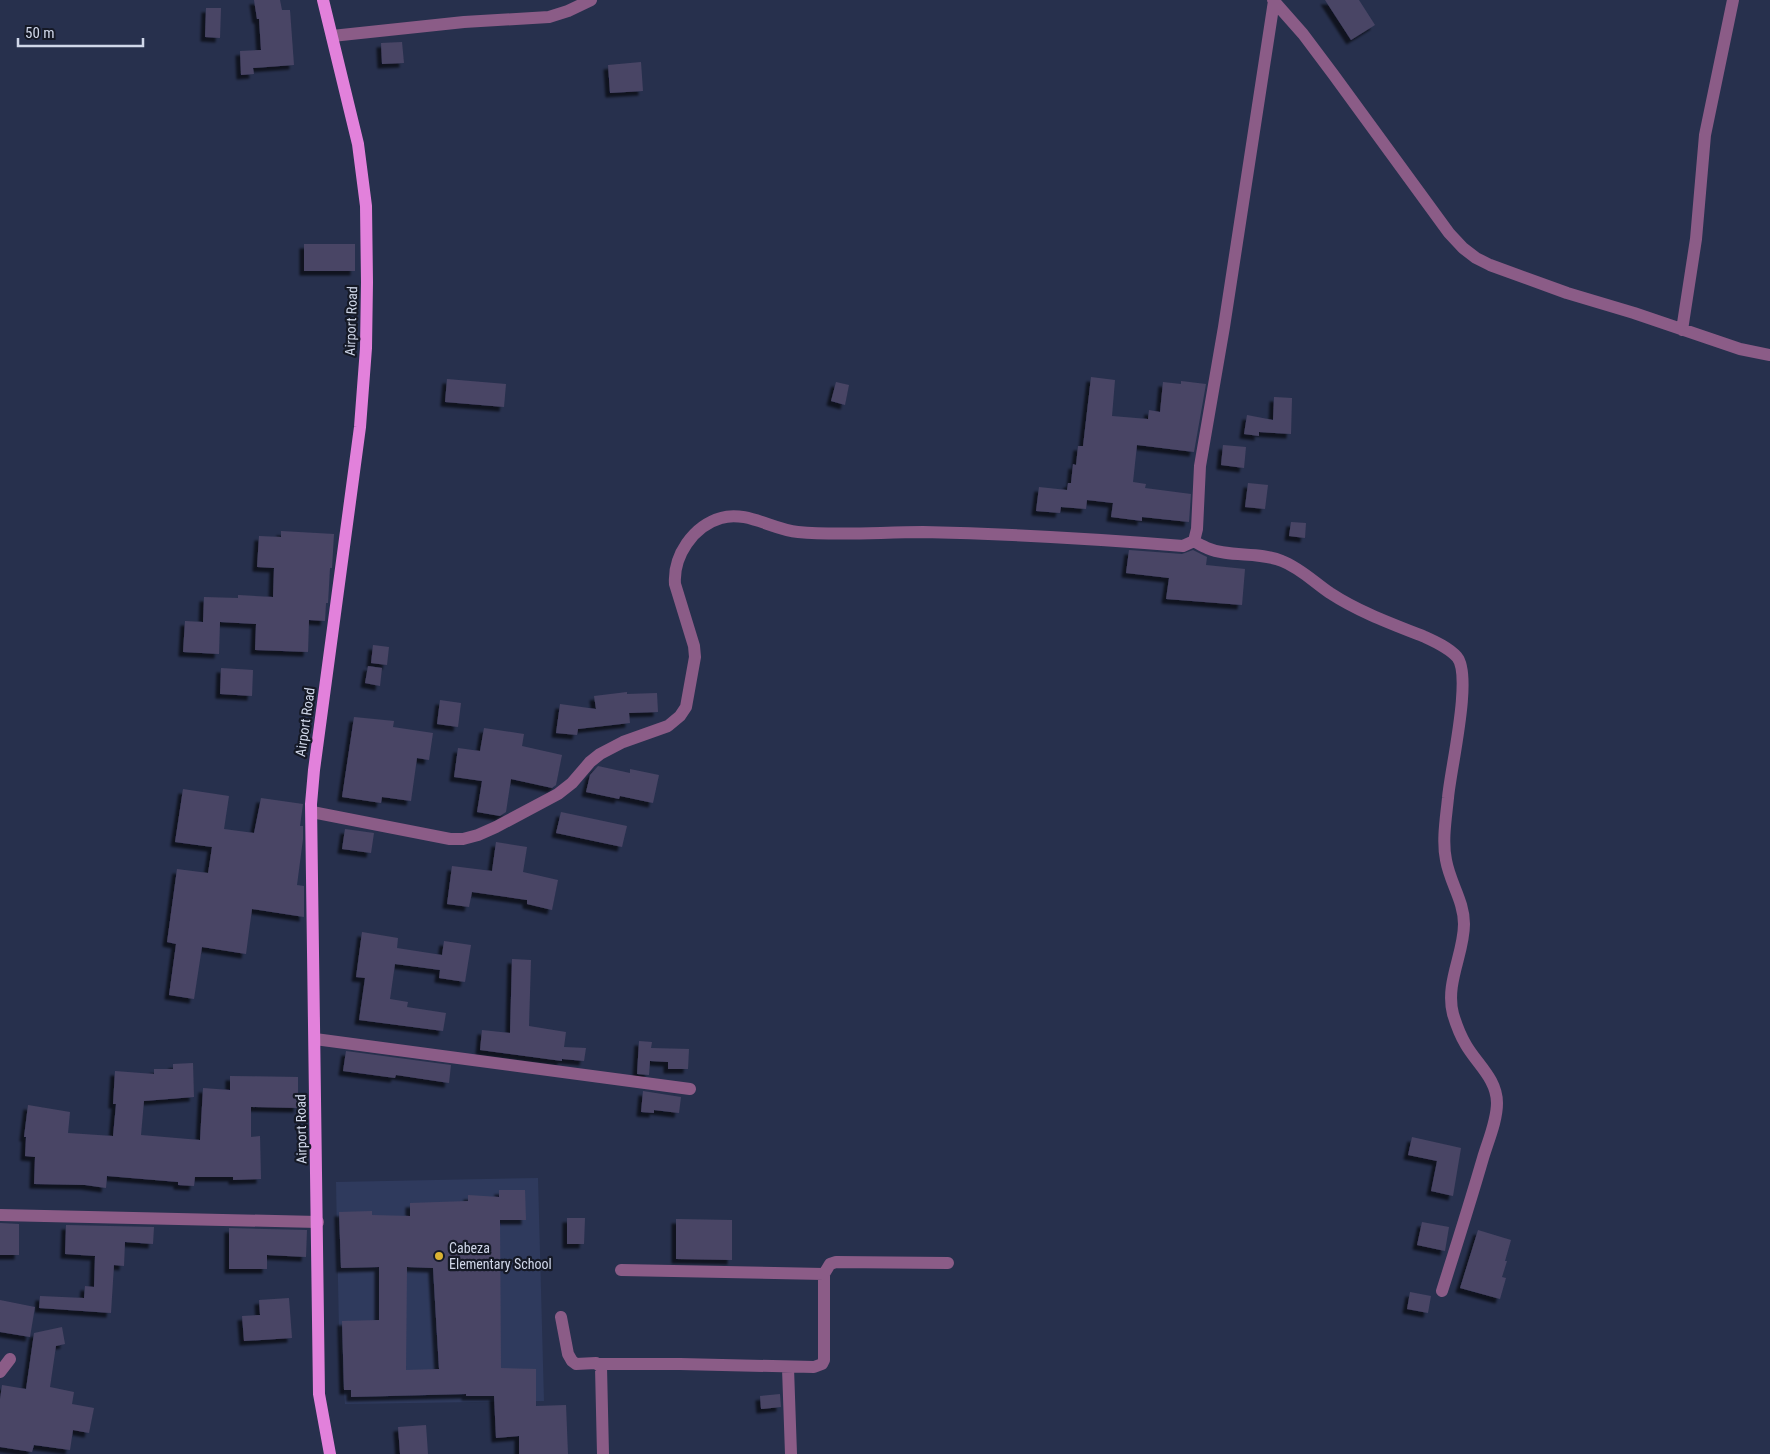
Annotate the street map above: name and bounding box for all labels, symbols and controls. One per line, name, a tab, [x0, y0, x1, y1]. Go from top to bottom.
scale bar	[18, 15, 142, 47]
text: 50 m	[25, 24, 55, 42]
street label: Airport Road	[342, 286, 360, 356]
street label: Airport Road	[292, 686, 318, 758]
street label: Airport Road	[292, 1094, 310, 1164]
place label: Cabeza Elementary School	[449, 1240, 552, 1272]
marker: Cabeza Elementary School	[433, 1250, 445, 1262]

